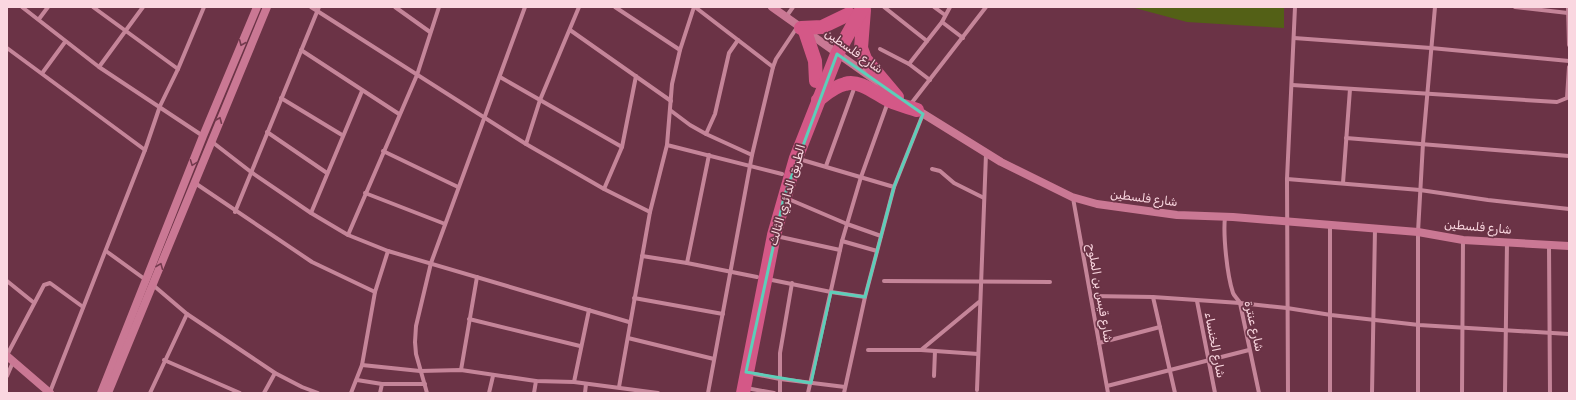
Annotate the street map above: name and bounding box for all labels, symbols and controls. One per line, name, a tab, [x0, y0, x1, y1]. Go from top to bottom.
street label: شارع فلسطين	[821, 26, 886, 78]
one-way arrow	[239, 39, 247, 46]
one-way arrow	[214, 116, 222, 124]
street label: الطريق الدائري الثالث	[766, 143, 809, 248]
one-way arrow	[189, 160, 197, 167]
street label: شارع فلسطين	[1109, 187, 1178, 211]
street label: شارع فلسطين	[1444, 217, 1512, 239]
street label: شارع قيس بن الملوح	[1082, 242, 1116, 344]
one-way arrow	[156, 263, 164, 270]
street label: شارع عنترة	[1239, 299, 1267, 353]
street label: شارع الخنساء	[1200, 311, 1228, 379]

